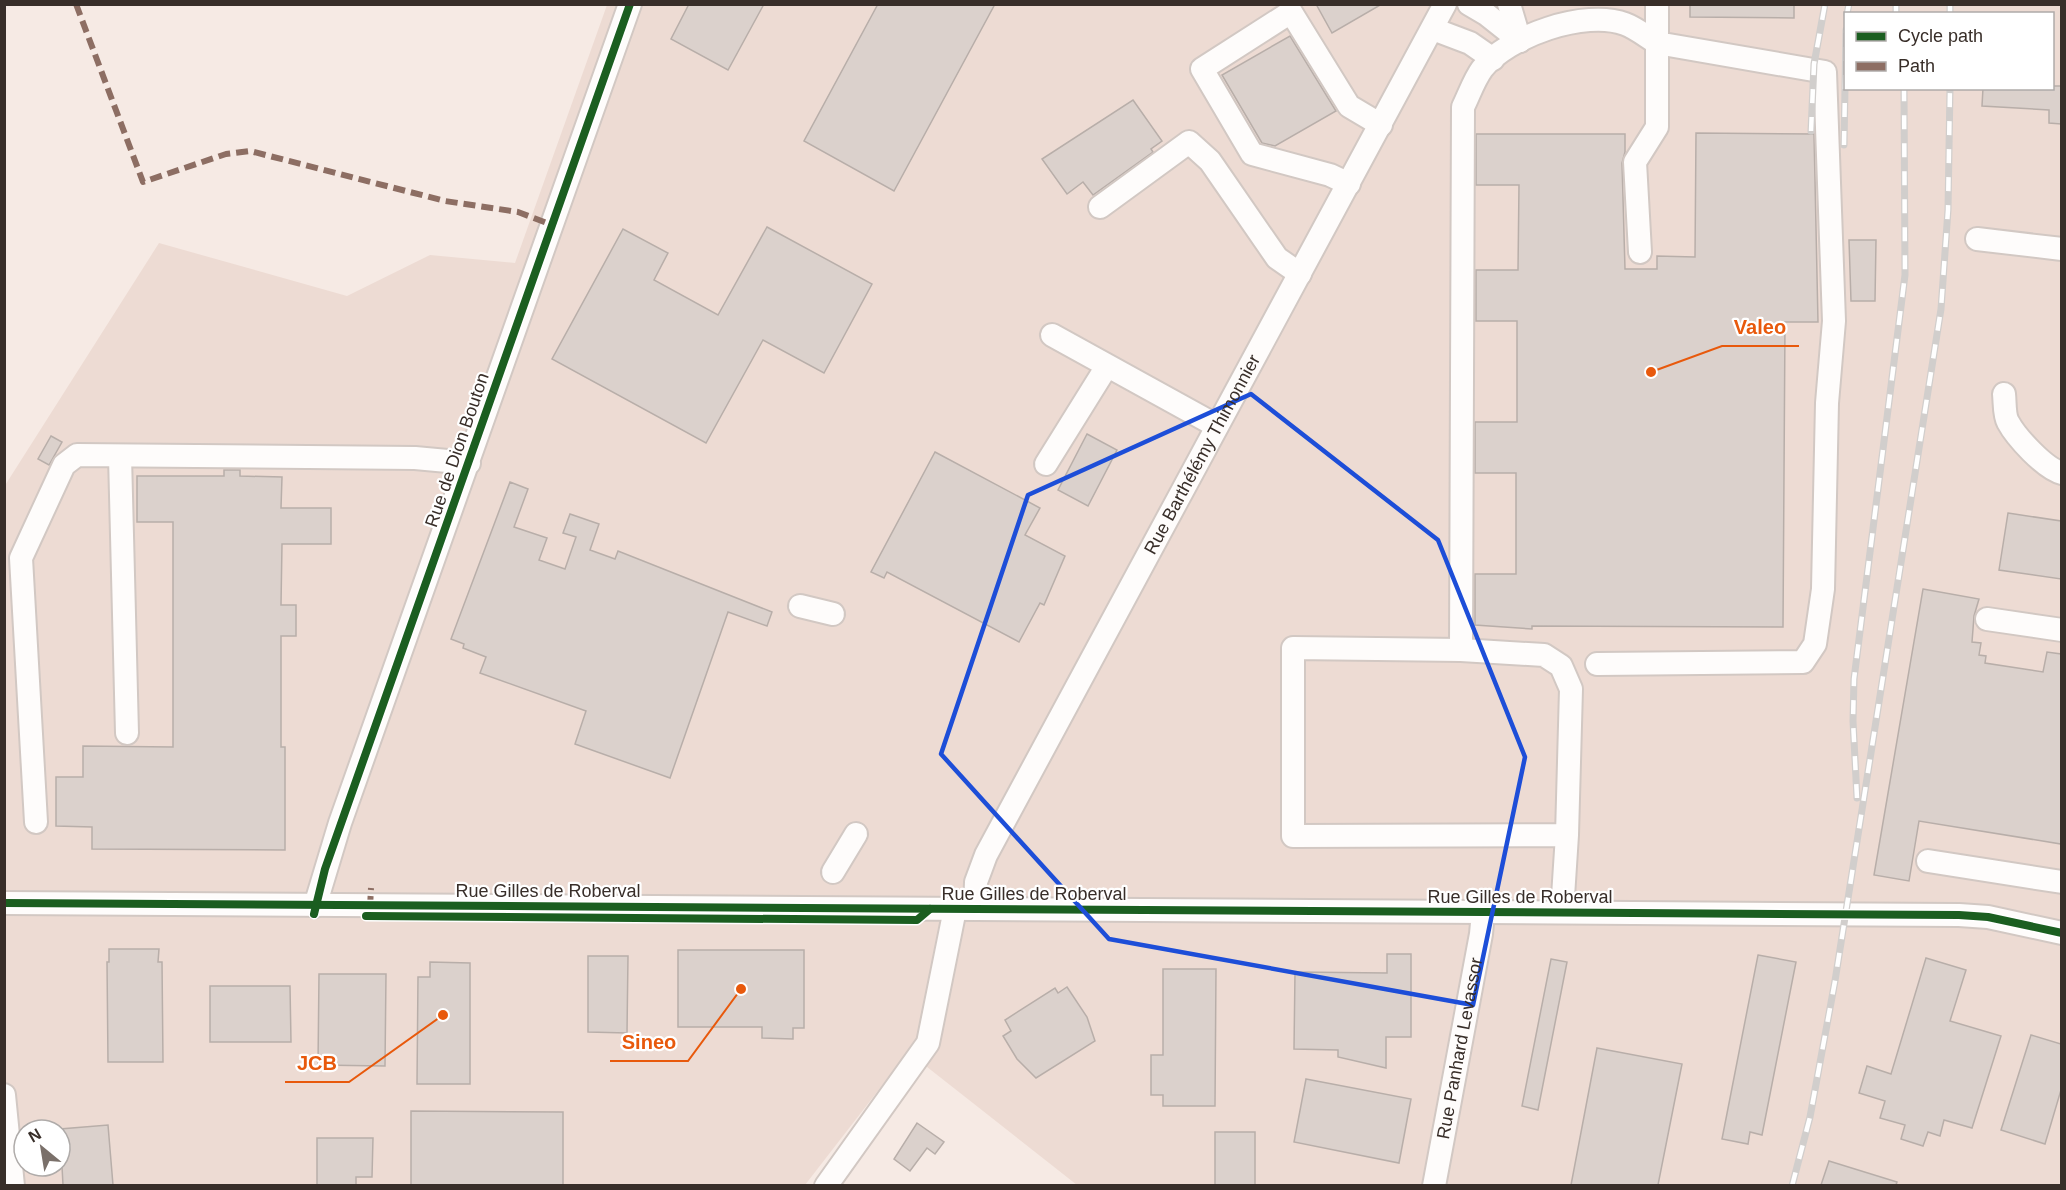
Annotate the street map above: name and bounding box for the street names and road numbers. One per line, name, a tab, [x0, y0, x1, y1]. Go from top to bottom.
street label: Rue Barthélémy Thimonnier	[1140, 351, 1264, 558]
street label: Rue de Dion Bouton	[421, 370, 493, 530]
street label: Rue Gilles de Roberval	[455, 881, 641, 901]
street label: Rue Gilles de Roberval	[941, 884, 1127, 904]
street label: Rue Gilles de Roberval	[1427, 887, 1613, 907]
street label: Rue Panhard Levassor	[1433, 956, 1486, 1141]

